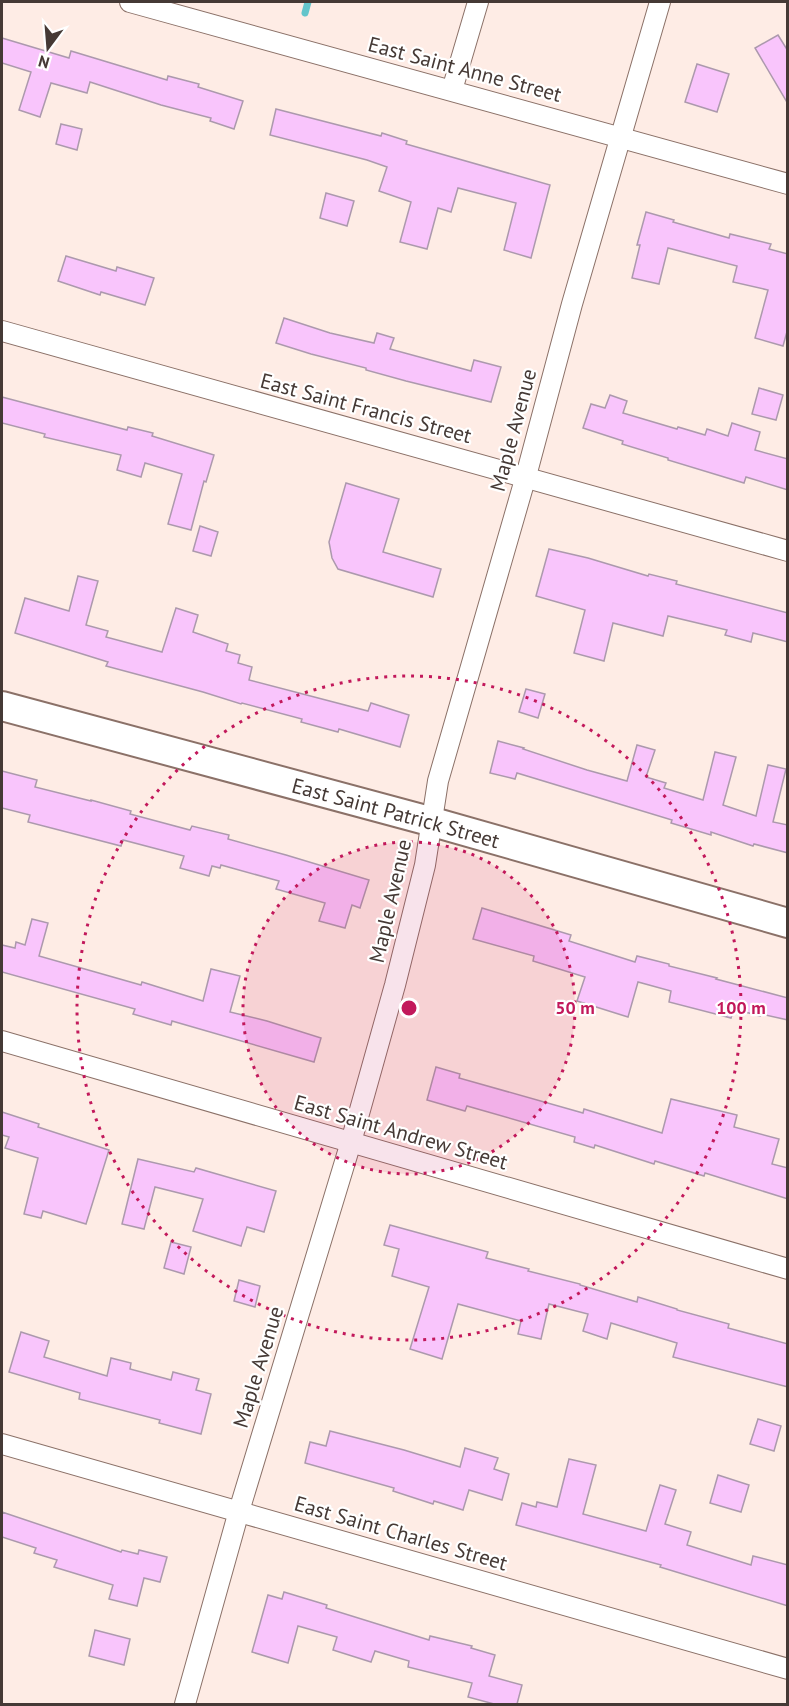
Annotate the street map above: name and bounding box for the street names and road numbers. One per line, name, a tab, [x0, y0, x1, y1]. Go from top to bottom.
street label: East Saint Anne Street	[365, 30, 565, 108]
street label: Maple Avenue	[484, 366, 542, 494]
street label: East Saint Francis Street	[257, 367, 475, 449]
street label: East Saint Patrick Street	[289, 771, 503, 854]
street label: Maple Avenue	[363, 837, 417, 965]
street label: East Saint Andrew Street	[291, 1089, 511, 1175]
street label: Maple Avenue	[227, 1303, 289, 1431]
street label: East Saint Charles Street	[291, 1490, 511, 1576]

